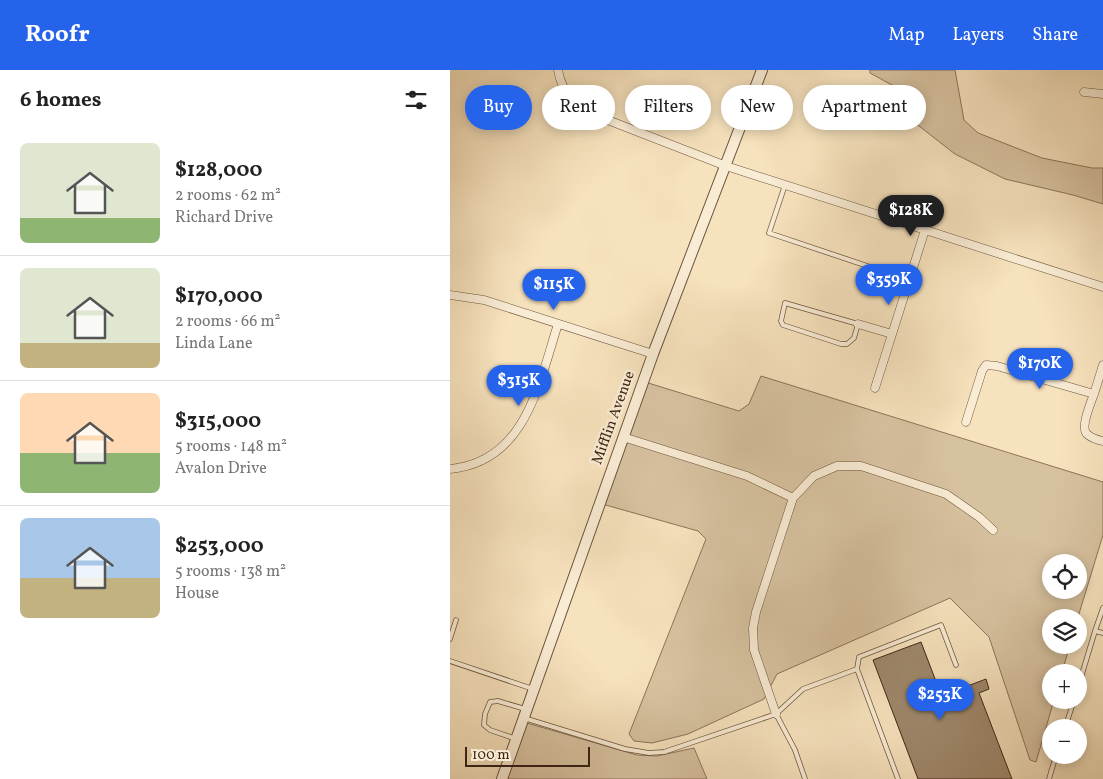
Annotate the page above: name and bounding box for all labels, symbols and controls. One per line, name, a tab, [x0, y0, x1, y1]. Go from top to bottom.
text: Roofr	[25, 18, 90, 52]
text: Map	[888, 23, 924, 48]
text: Layers	[952, 23, 1004, 48]
text: Share	[1032, 23, 1078, 48]
chip: Buy	[465, 85, 532, 130]
chip: Rent	[542, 85, 615, 130]
chip: Filters	[625, 85, 711, 130]
chip: New	[721, 85, 793, 130]
chip: Apartment	[803, 85, 926, 130]
text: 6 homes	[20, 86, 101, 115]
icon: filters	[402, 86, 430, 114]
text: $128,000	[175, 156, 262, 185]
icon: home	[60, 163, 120, 223]
text: 2 rooms · 62 m²	[175, 185, 281, 207]
pin: $128K	[876, 194, 946, 237]
text: $128K	[889, 200, 933, 222]
text: Richard Drive	[175, 207, 273, 229]
pin: $359K	[854, 264, 924, 306]
pin: $115K	[519, 268, 589, 311]
text: $359K	[866, 269, 912, 291]
text: $115K	[533, 274, 575, 296]
text: $170,000	[175, 282, 263, 311]
icon: home	[60, 288, 120, 348]
text: 2 rooms · 66 m²	[175, 311, 281, 333]
text: Linda Lane	[175, 333, 253, 355]
pin: $170K	[1005, 348, 1075, 390]
text: $170K	[1018, 353, 1062, 375]
pin: $315K	[484, 364, 554, 407]
street label: Mifflin Avenue	[587, 368, 641, 468]
text: $315K	[498, 370, 540, 392]
text: $315,000	[175, 407, 261, 436]
icon: home	[60, 413, 120, 473]
text: 5 rooms · 148 m²	[175, 436, 287, 458]
text: Avalon Drive	[175, 458, 267, 480]
text: $253,000	[175, 532, 264, 561]
icon: home	[60, 538, 120, 598]
map controls	[1042, 554, 1087, 764]
button: locate	[1042, 554, 1087, 599]
text: 5 rooms · 138 m²	[175, 561, 286, 583]
text: House	[175, 583, 219, 605]
button: layers	[1042, 609, 1087, 654]
button: +	[1042, 664, 1087, 709]
pin: $253K	[905, 678, 975, 721]
text: $253K	[918, 684, 962, 706]
button: −	[1042, 719, 1087, 764]
scale bar	[465, 744, 590, 767]
text: 100 m	[472, 746, 510, 765]

